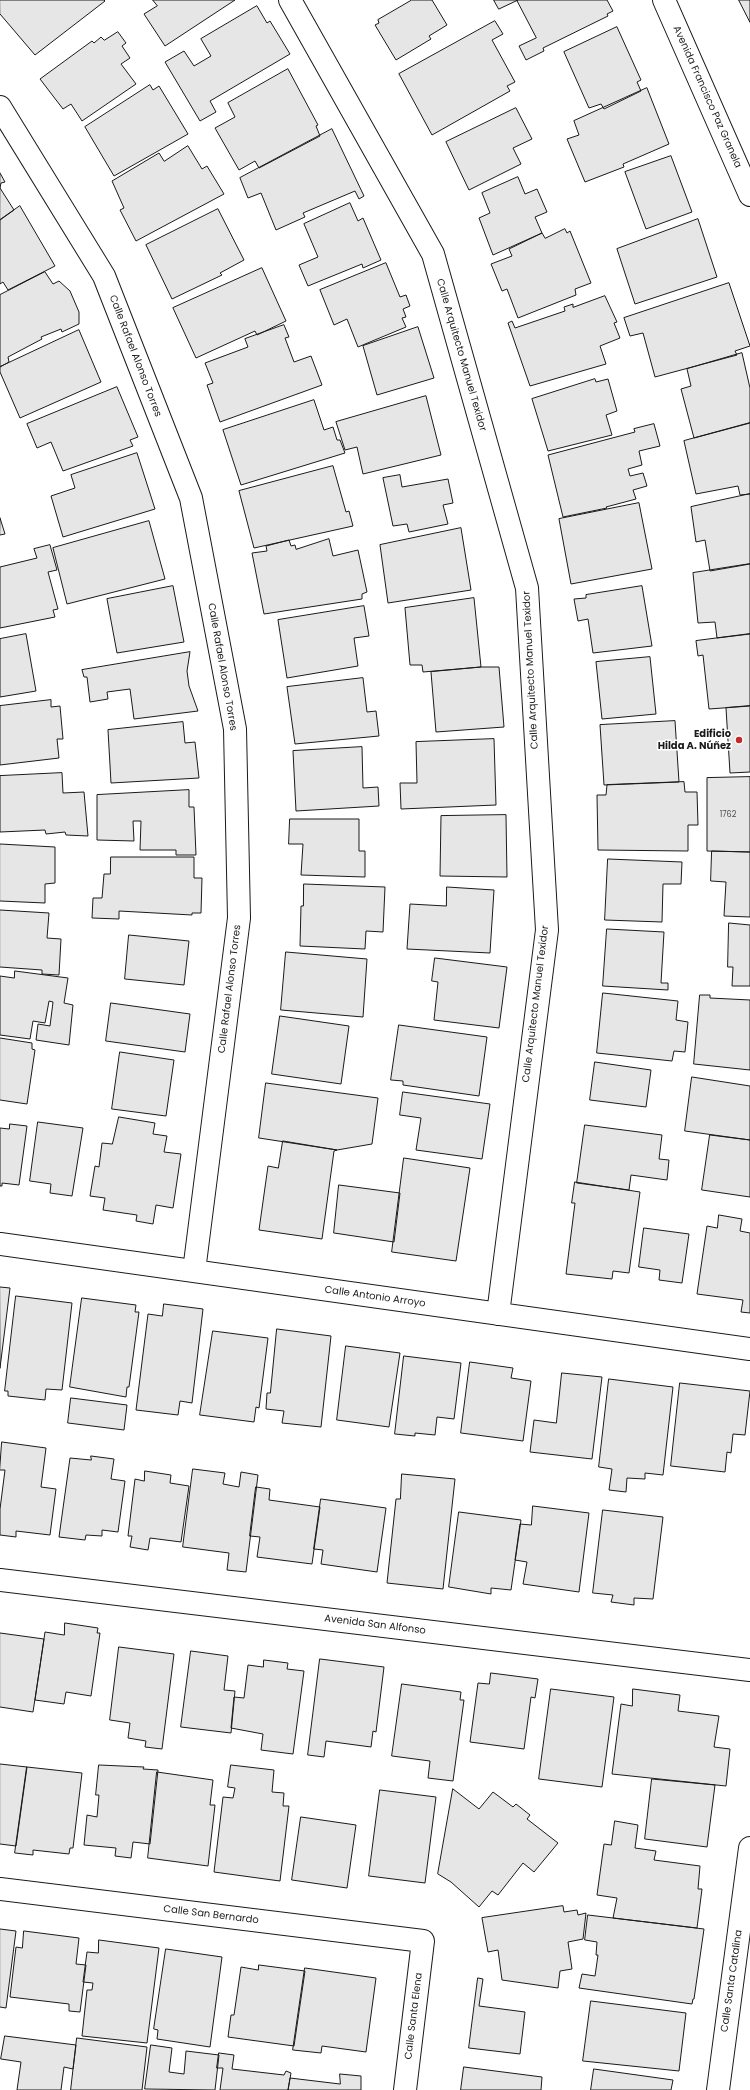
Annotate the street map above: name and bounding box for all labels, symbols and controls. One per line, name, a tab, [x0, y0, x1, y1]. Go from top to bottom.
street label: Avenida Francisco Paz Granela	[670, 24, 744, 170]
street label: Calle Arquitecto Manuel Texidor	[433, 277, 489, 433]
street label: Calle Rafael Alonso Torres	[106, 293, 164, 419]
street label: Calle Arquitecto Manuel Texidor	[521, 591, 541, 749]
street label: Calle Rafael Alonso Torres	[205, 602, 239, 732]
place label: Edificio Hilda A. Núñez	[658, 728, 731, 752]
marker: Edificio Hilda A. Núñez	[734, 735, 744, 745]
house number: 1762	[720, 810, 736, 820]
street label: Calle Rafael Alonso Torres	[216, 924, 244, 1054]
street label: Calle Arquitecto Manuel Texidor	[520, 925, 552, 1083]
street label: Calle Antonio Arroyo	[324, 1284, 426, 1310]
street label: Avenida San Alfonso	[324, 1613, 426, 1637]
street label: Calle San Bernardo	[163, 1903, 259, 1927]
street label: Calle Santa Catalina	[719, 1929, 745, 2033]
street label: Calle Santa Elena	[403, 1972, 425, 2060]

